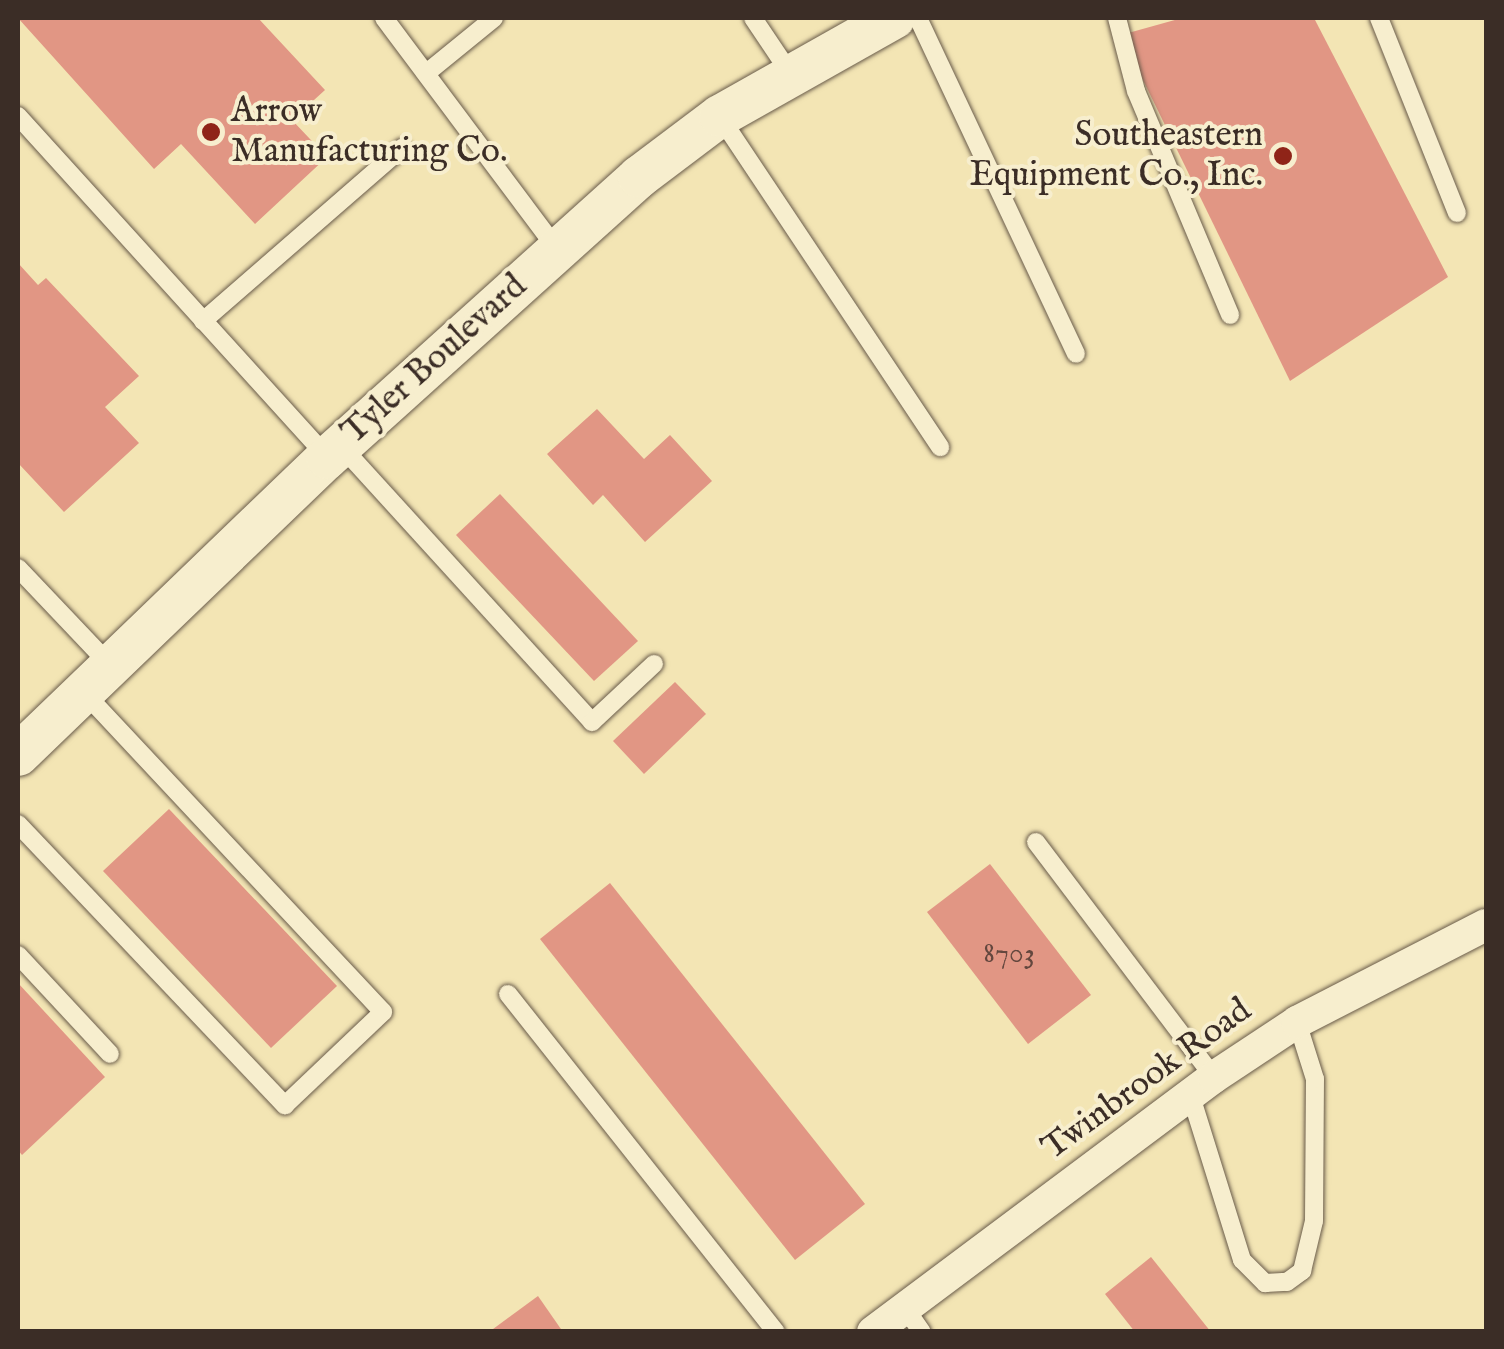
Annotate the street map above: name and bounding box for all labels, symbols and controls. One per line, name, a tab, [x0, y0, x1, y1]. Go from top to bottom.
place label: Arrow Manufacturing Co.	[231, 91, 507, 173]
place label: Southeastern Equipment Co., Inc.	[969, 115, 1263, 197]
marker: Arrow Manufacturing Co.	[200, 121, 222, 143]
marker: Southeastern Equipment Co., Inc.	[1272, 145, 1294, 167]
street label: Tyler Boulevard	[334, 266, 536, 454]
house number: 8703	[983, 936, 1035, 972]
street label: Twinbrook Road	[1034, 990, 1260, 1170]

